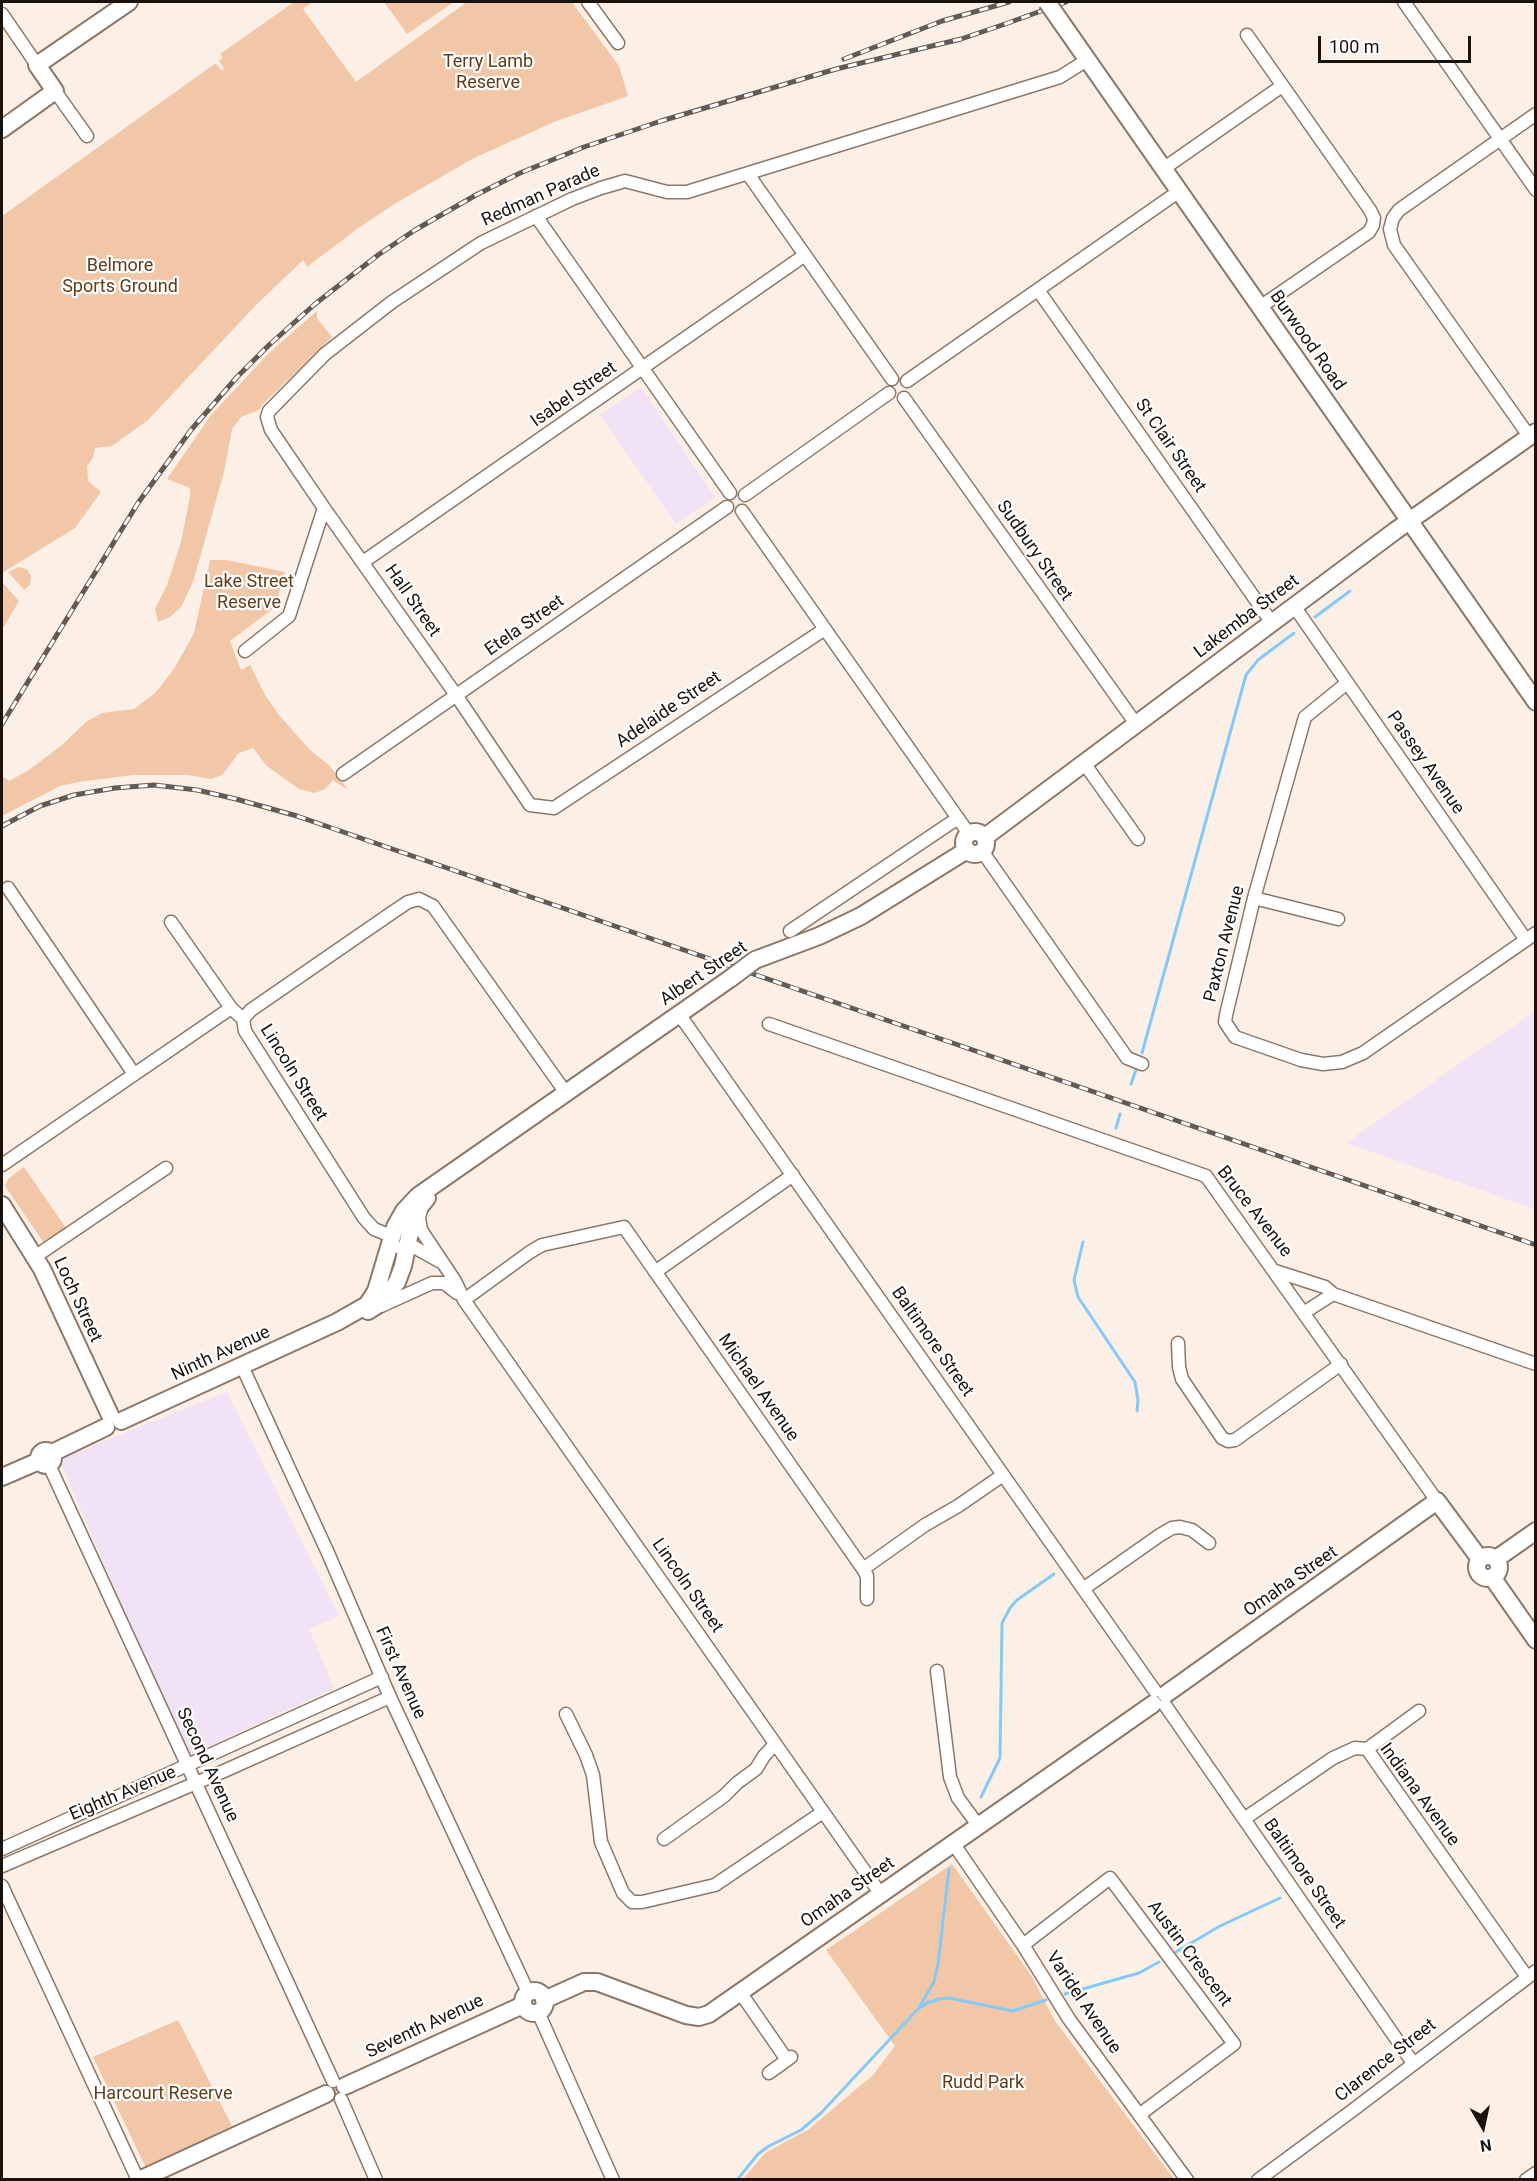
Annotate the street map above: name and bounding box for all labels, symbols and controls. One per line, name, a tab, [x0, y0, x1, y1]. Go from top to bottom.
scale bar	[1321, 24, 1474, 62]
text: 100 m	[1329, 36, 1380, 57]
park label: Terry Lamb Reserve	[443, 51, 533, 94]
street label: Redman Parade	[479, 160, 603, 232]
park label: Belmore Sports Ground	[62, 255, 178, 298]
street label: Burwood Road	[1264, 287, 1350, 395]
street label: Isabel Street	[527, 357, 621, 433]
street label: St Clair Street	[1130, 395, 1210, 497]
street label: Sudbury Street	[991, 497, 1077, 605]
street label: Hall Street	[379, 561, 445, 641]
park label: Lake Street Reserve	[204, 571, 294, 614]
street label: Lakemba Street	[1190, 571, 1304, 663]
street label: Etela Street	[481, 591, 569, 661]
street label: Adelaide Street	[613, 667, 725, 753]
street label: Passey Avenue	[1381, 707, 1469, 819]
street label: Paxton Avenue	[1200, 884, 1250, 1004]
street label: Albert Street	[656, 937, 752, 1011]
street label: Lincoln Street	[255, 1021, 331, 1125]
street label: Bruce Avenue	[1212, 1162, 1296, 1262]
street label: Loch Street	[48, 1254, 106, 1346]
street label: Baltimore Street	[886, 1283, 978, 1401]
street label: Ninth Avenue	[168, 1322, 274, 1386]
street label: Michael Avenue	[713, 1330, 803, 1446]
street label: Lincoln Street	[647, 1535, 727, 1637]
street label: Omaha Street	[1240, 1542, 1342, 1622]
street label: First Avenue	[370, 1623, 430, 1723]
street label: Second Avenue	[171, 1705, 243, 1825]
street label: Indiana Avenue	[1374, 1739, 1464, 1851]
street label: Eighth Avenue	[66, 1762, 180, 1826]
street label: Baltimore Street	[1258, 1815, 1350, 1933]
street label: Omaha Street	[797, 1853, 899, 1933]
street label: Austin Crescent	[1142, 1897, 1236, 2011]
street label: Varidel Avenue	[1041, 1948, 1125, 2058]
street label: Seventh Avenue	[363, 1990, 487, 2064]
street label: Clarence Street	[1331, 2015, 1441, 2107]
park label: Rudd Park	[942, 2072, 1024, 2094]
park label: Harcourt Reserve	[94, 2083, 232, 2105]
north arrow	[1453, 2097, 1513, 2157]
text: N	[1479, 2135, 1493, 2156]

